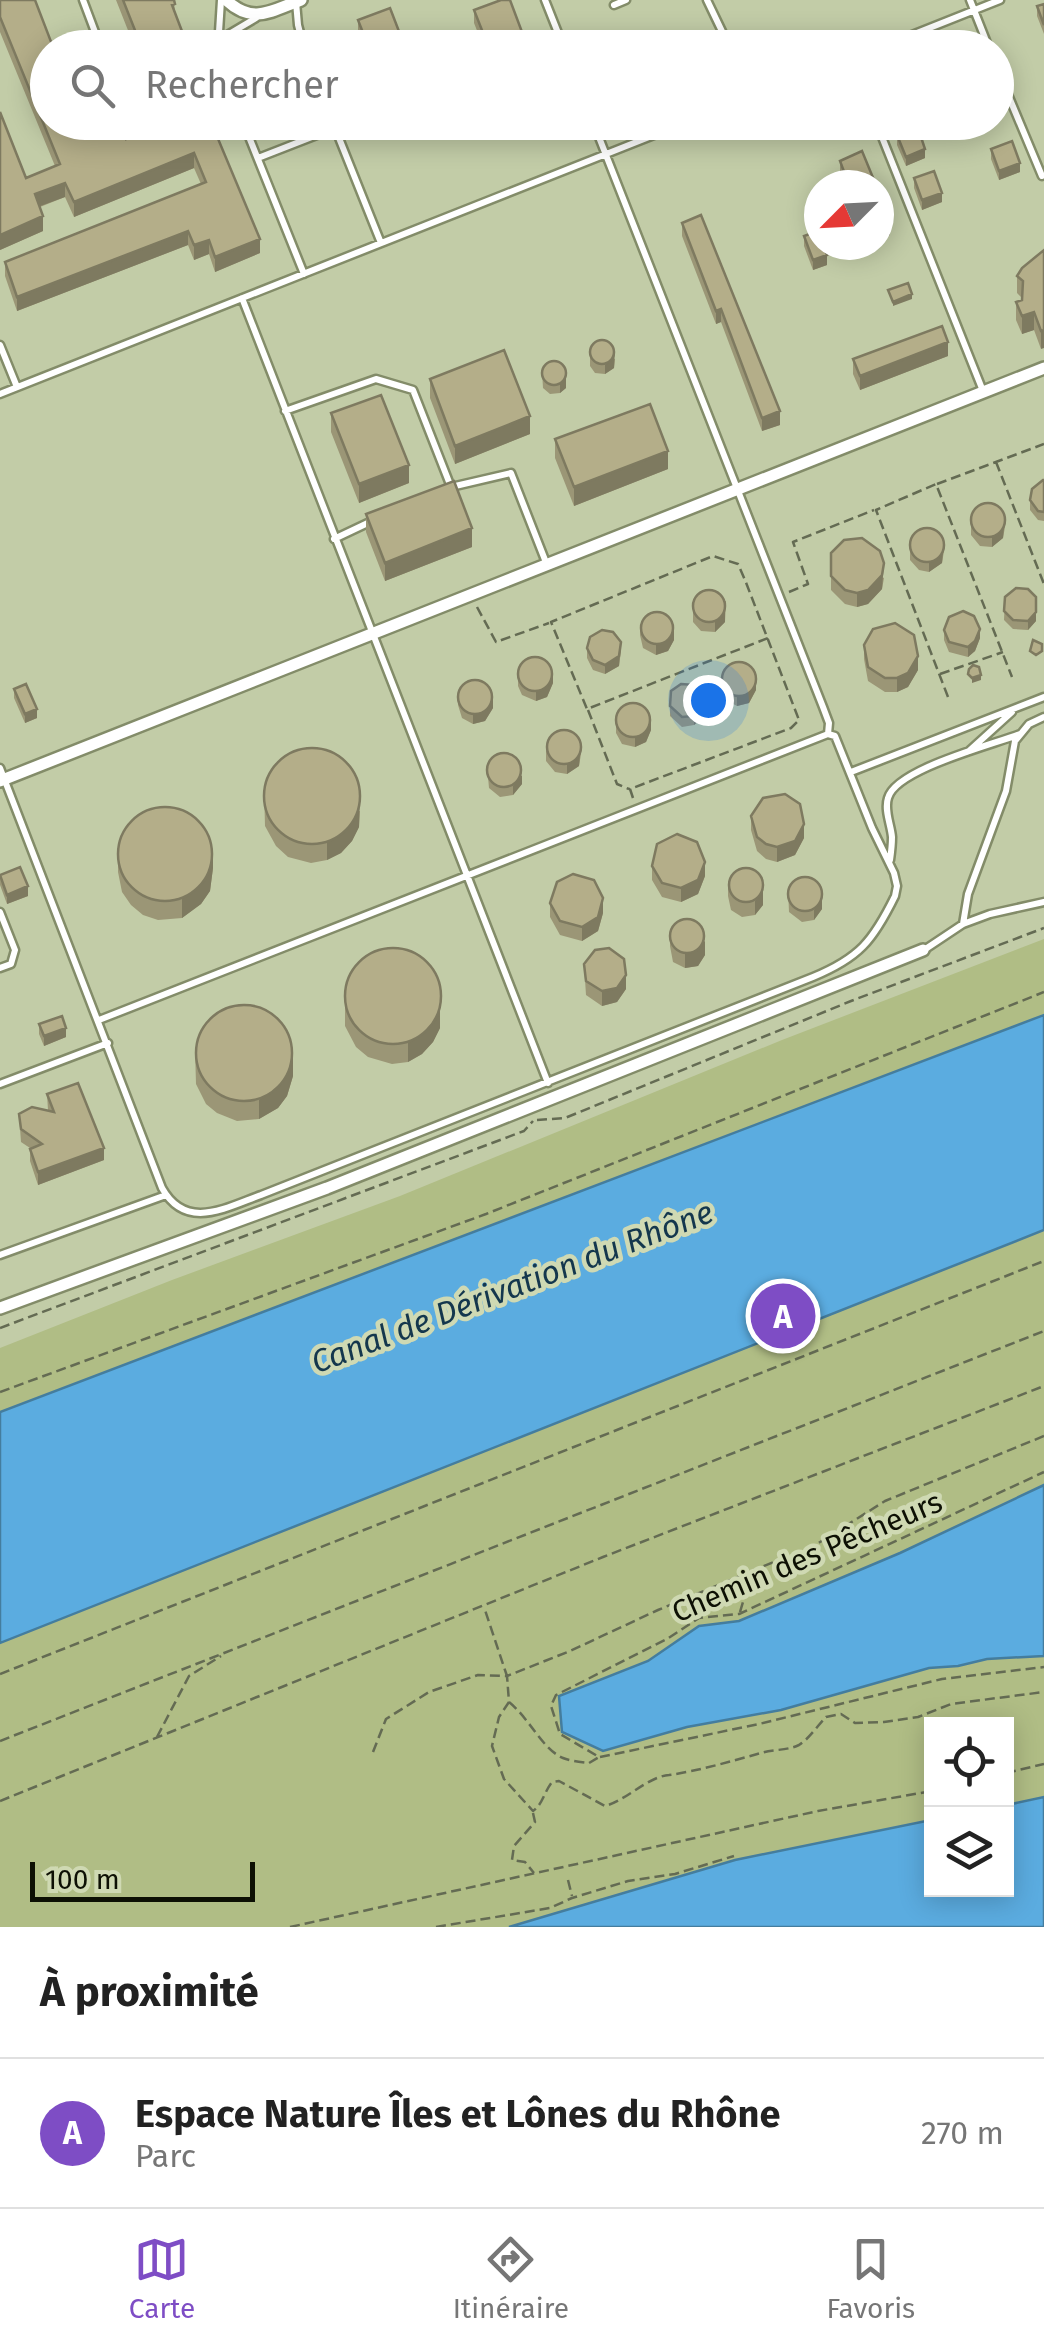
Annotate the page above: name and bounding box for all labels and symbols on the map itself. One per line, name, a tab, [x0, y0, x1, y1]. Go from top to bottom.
north arrow	[804, 170, 894, 260]
your location	[683, 675, 734, 726]
water label: Canal de Dérivation du Rhône	[306, 1193, 718, 1381]
pin: A	[750, 1278, 816, 1354]
street label: Chemin des Pêcheurs	[666, 1484, 948, 1630]
scale bar	[30, 1857, 255, 1902]

